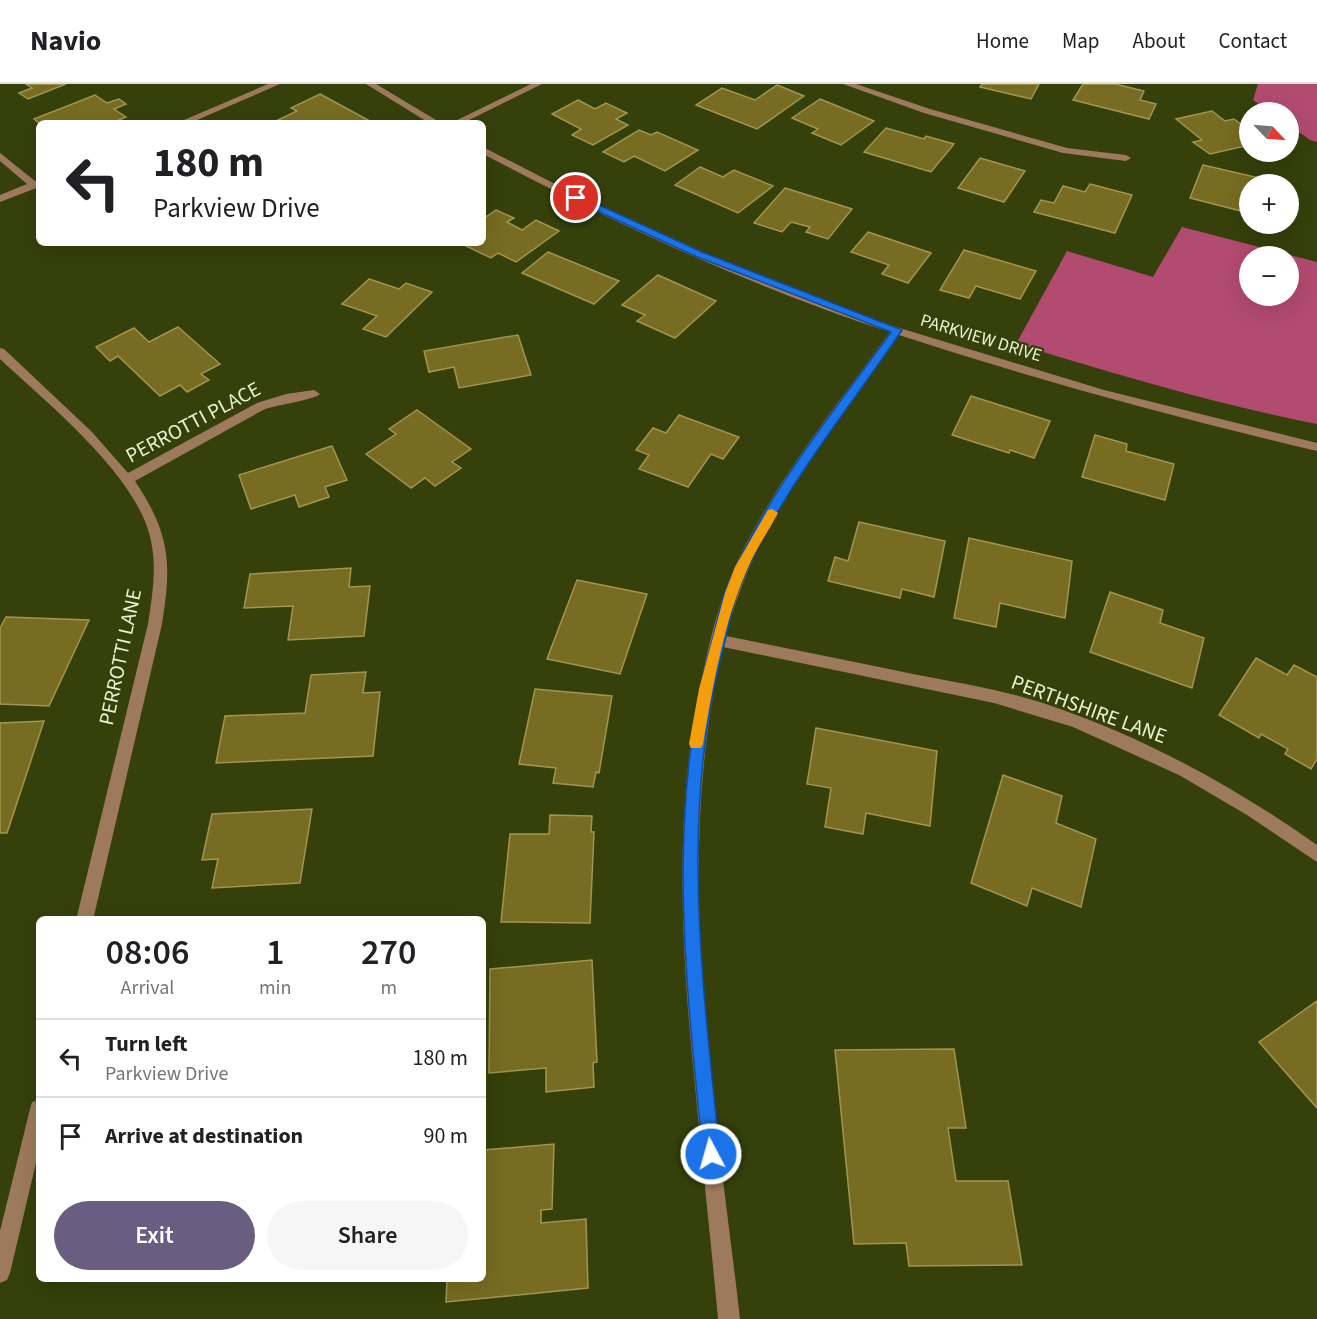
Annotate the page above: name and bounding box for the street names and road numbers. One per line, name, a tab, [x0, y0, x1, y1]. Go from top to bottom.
street label: PARKVIEW DRIVE	[917, 308, 1045, 368]
street label: PERROTTI PLACE	[120, 374, 266, 470]
street label: PERROTTI LANE	[91, 586, 149, 728]
street label: PERTHSHIRE LANE	[1007, 667, 1171, 751]

